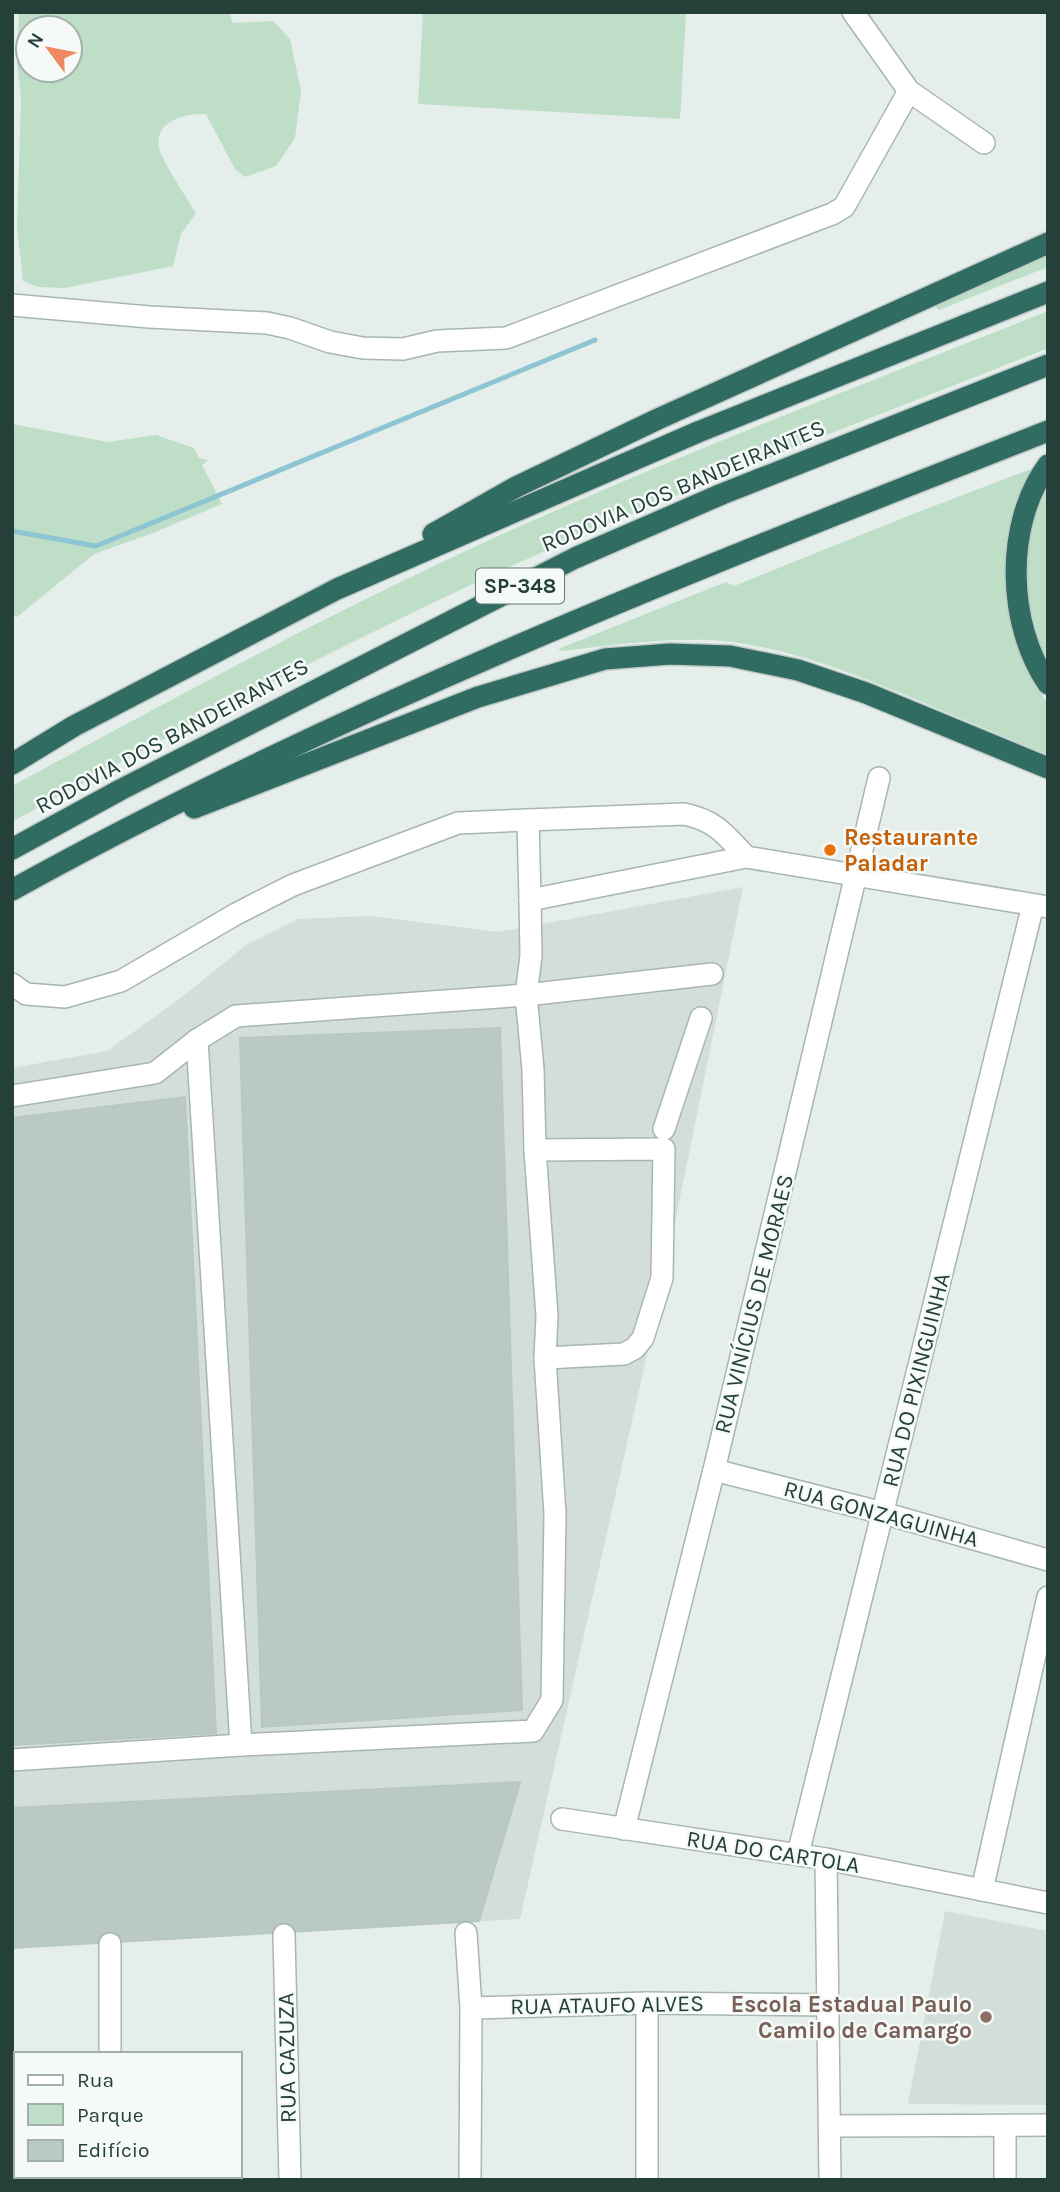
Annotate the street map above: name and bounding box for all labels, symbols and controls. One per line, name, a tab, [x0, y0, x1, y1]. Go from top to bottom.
north arrow	[14, 14, 84, 84]
text: N	[22, 29, 48, 52]
street label: RODOVIA DOS BANDEIRANTES	[537, 414, 829, 558]
road number: SP-348	[476, 568, 564, 604]
street label: RODOVIA DOS BANDEIRANTES	[31, 652, 313, 820]
place label: Restaurante Paladar	[844, 824, 978, 877]
marker: Restaurante Paladar	[822, 842, 838, 858]
street label: RUA VINÍCIUS DE MORAES	[709, 1172, 799, 1436]
street label: RUA DO PIXINGUINHA	[876, 1270, 956, 1490]
street label: RUA GONZAGUINHA	[781, 1475, 981, 1553]
street label: RUA DO CARTOLA	[684, 1825, 862, 1879]
street label: RUA ATAUFO ALVES	[510, 1990, 704, 2020]
place label: Escola Estadual Paulo Camilo de Camargo	[731, 1991, 972, 2044]
street label: RUA CAZUZA	[272, 1993, 302, 2123]
marker: Escola Estadual Paulo Camilo de Camargo	[978, 2009, 994, 2025]
legend	[14, 2052, 242, 2178]
text: Rua	[77, 2068, 114, 2092]
text: Parque	[77, 2103, 144, 2127]
text: Edifício	[77, 2138, 150, 2162]

